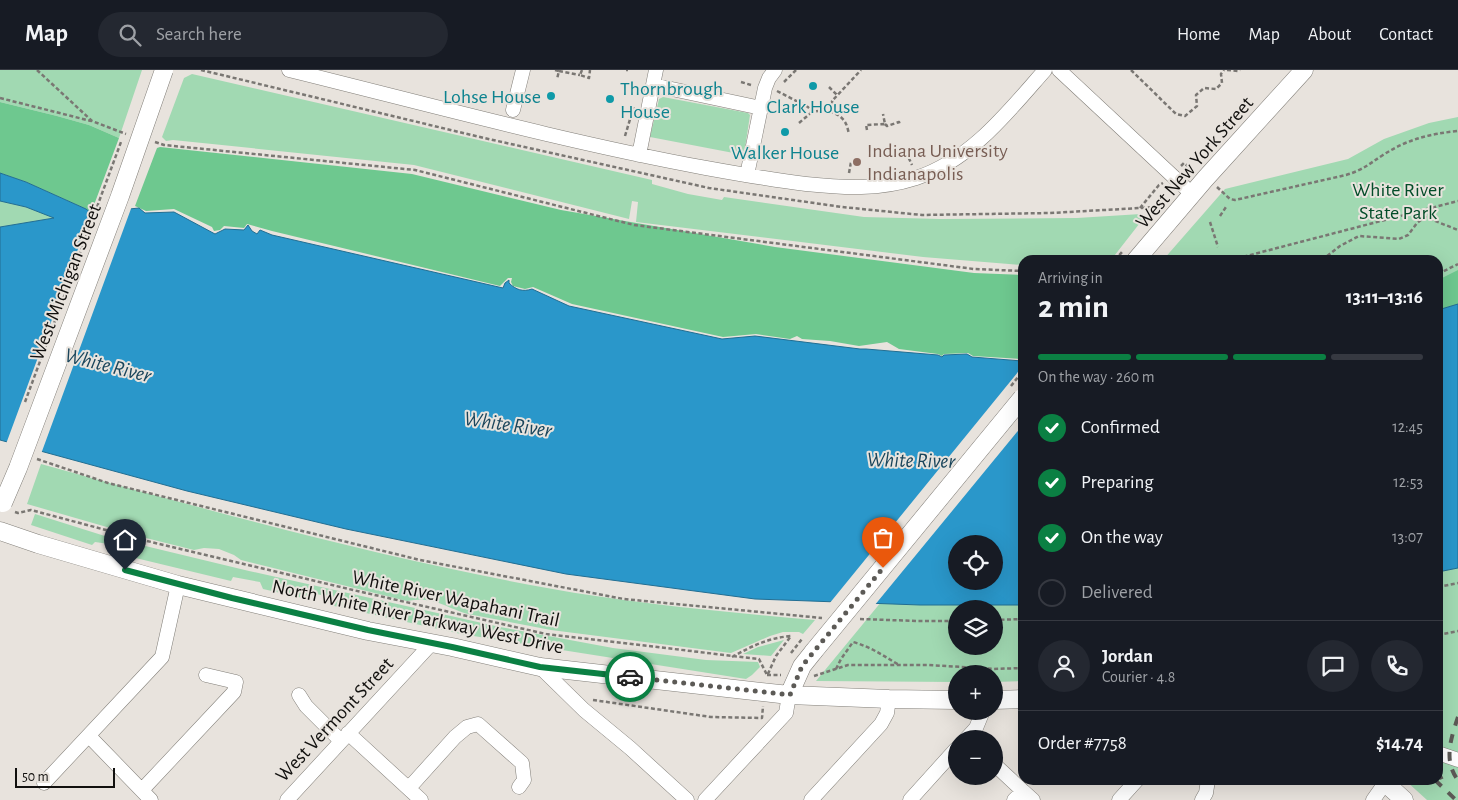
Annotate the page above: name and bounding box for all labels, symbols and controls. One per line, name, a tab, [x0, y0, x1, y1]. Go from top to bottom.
search box	[98, 12, 448, 57]
icon: search	[116, 21, 144, 49]
text: Map	[25, 22, 68, 46]
text: Search here	[156, 25, 242, 44]
text: Home	[1177, 26, 1220, 44]
text: Map	[1248, 26, 1280, 44]
text: About	[1308, 26, 1351, 44]
text: Contact	[1379, 26, 1433, 44]
place label: Thornbrough House	[620, 79, 723, 122]
marker: Clark House	[807, 80, 819, 92]
place label: Lohse House	[443, 87, 541, 107]
marker: Lohse House	[545, 90, 557, 102]
street label: West New York Street	[1132, 92, 1258, 232]
marker: Thornbrough House	[604, 93, 616, 105]
place label: Clark House	[766, 97, 860, 117]
marker: Walker House	[779, 126, 791, 138]
place label: Indiana University Indianapolis	[867, 141, 1008, 184]
place label: Walker House	[731, 143, 839, 163]
marker: Indiana University Indianapolis	[851, 156, 863, 168]
park label: White River State Park	[1352, 180, 1444, 223]
street label: West Michigan Street	[27, 201, 105, 363]
text: Arriving in	[1038, 270, 1103, 286]
text: 13:11–13:16	[1346, 288, 1423, 307]
text: 2 min	[1038, 291, 1109, 323]
water label: White River	[62, 345, 154, 387]
text: On the way · 260 m	[1038, 369, 1155, 385]
water label: White River	[463, 408, 554, 441]
icon: check	[1038, 414, 1066, 442]
text: Confirmed	[1081, 418, 1160, 437]
text: 12:45	[1392, 419, 1423, 435]
water label: White River	[867, 449, 957, 472]
icon: check	[1038, 469, 1066, 497]
text: Preparing	[1081, 473, 1154, 492]
text: 12:53	[1393, 474, 1423, 490]
pin	[862, 517, 904, 568]
pin	[104, 519, 146, 570]
icon: bag	[869, 524, 897, 552]
icon: check	[1038, 524, 1066, 552]
icon: home	[111, 526, 139, 554]
text: On the way	[1081, 528, 1163, 547]
text: 13:07	[1392, 529, 1423, 545]
map controls	[948, 535, 1003, 785]
button: locate	[948, 535, 1003, 590]
street label: White River Wapahani Trail	[350, 567, 561, 631]
street label: North White River Parkway West Drive	[270, 576, 565, 658]
text: Delivered	[1081, 583, 1153, 602]
button: layers	[948, 600, 1003, 655]
button: person	[1038, 640, 1090, 692]
button: chat	[1307, 640, 1359, 692]
button: phone	[1371, 640, 1423, 692]
text: Jordan	[1102, 647, 1153, 666]
courier	[605, 652, 655, 702]
street label: West Vermont Street	[272, 653, 398, 786]
icon: car	[616, 663, 644, 691]
button: +	[948, 665, 1003, 720]
text: Courier · 4.8	[1102, 669, 1175, 685]
button: −	[948, 730, 1003, 785]
text: Order #7758	[1038, 734, 1127, 753]
text: $14.74	[1376, 734, 1423, 753]
scale bar	[15, 765, 115, 788]
text: 50 m	[22, 770, 49, 784]

